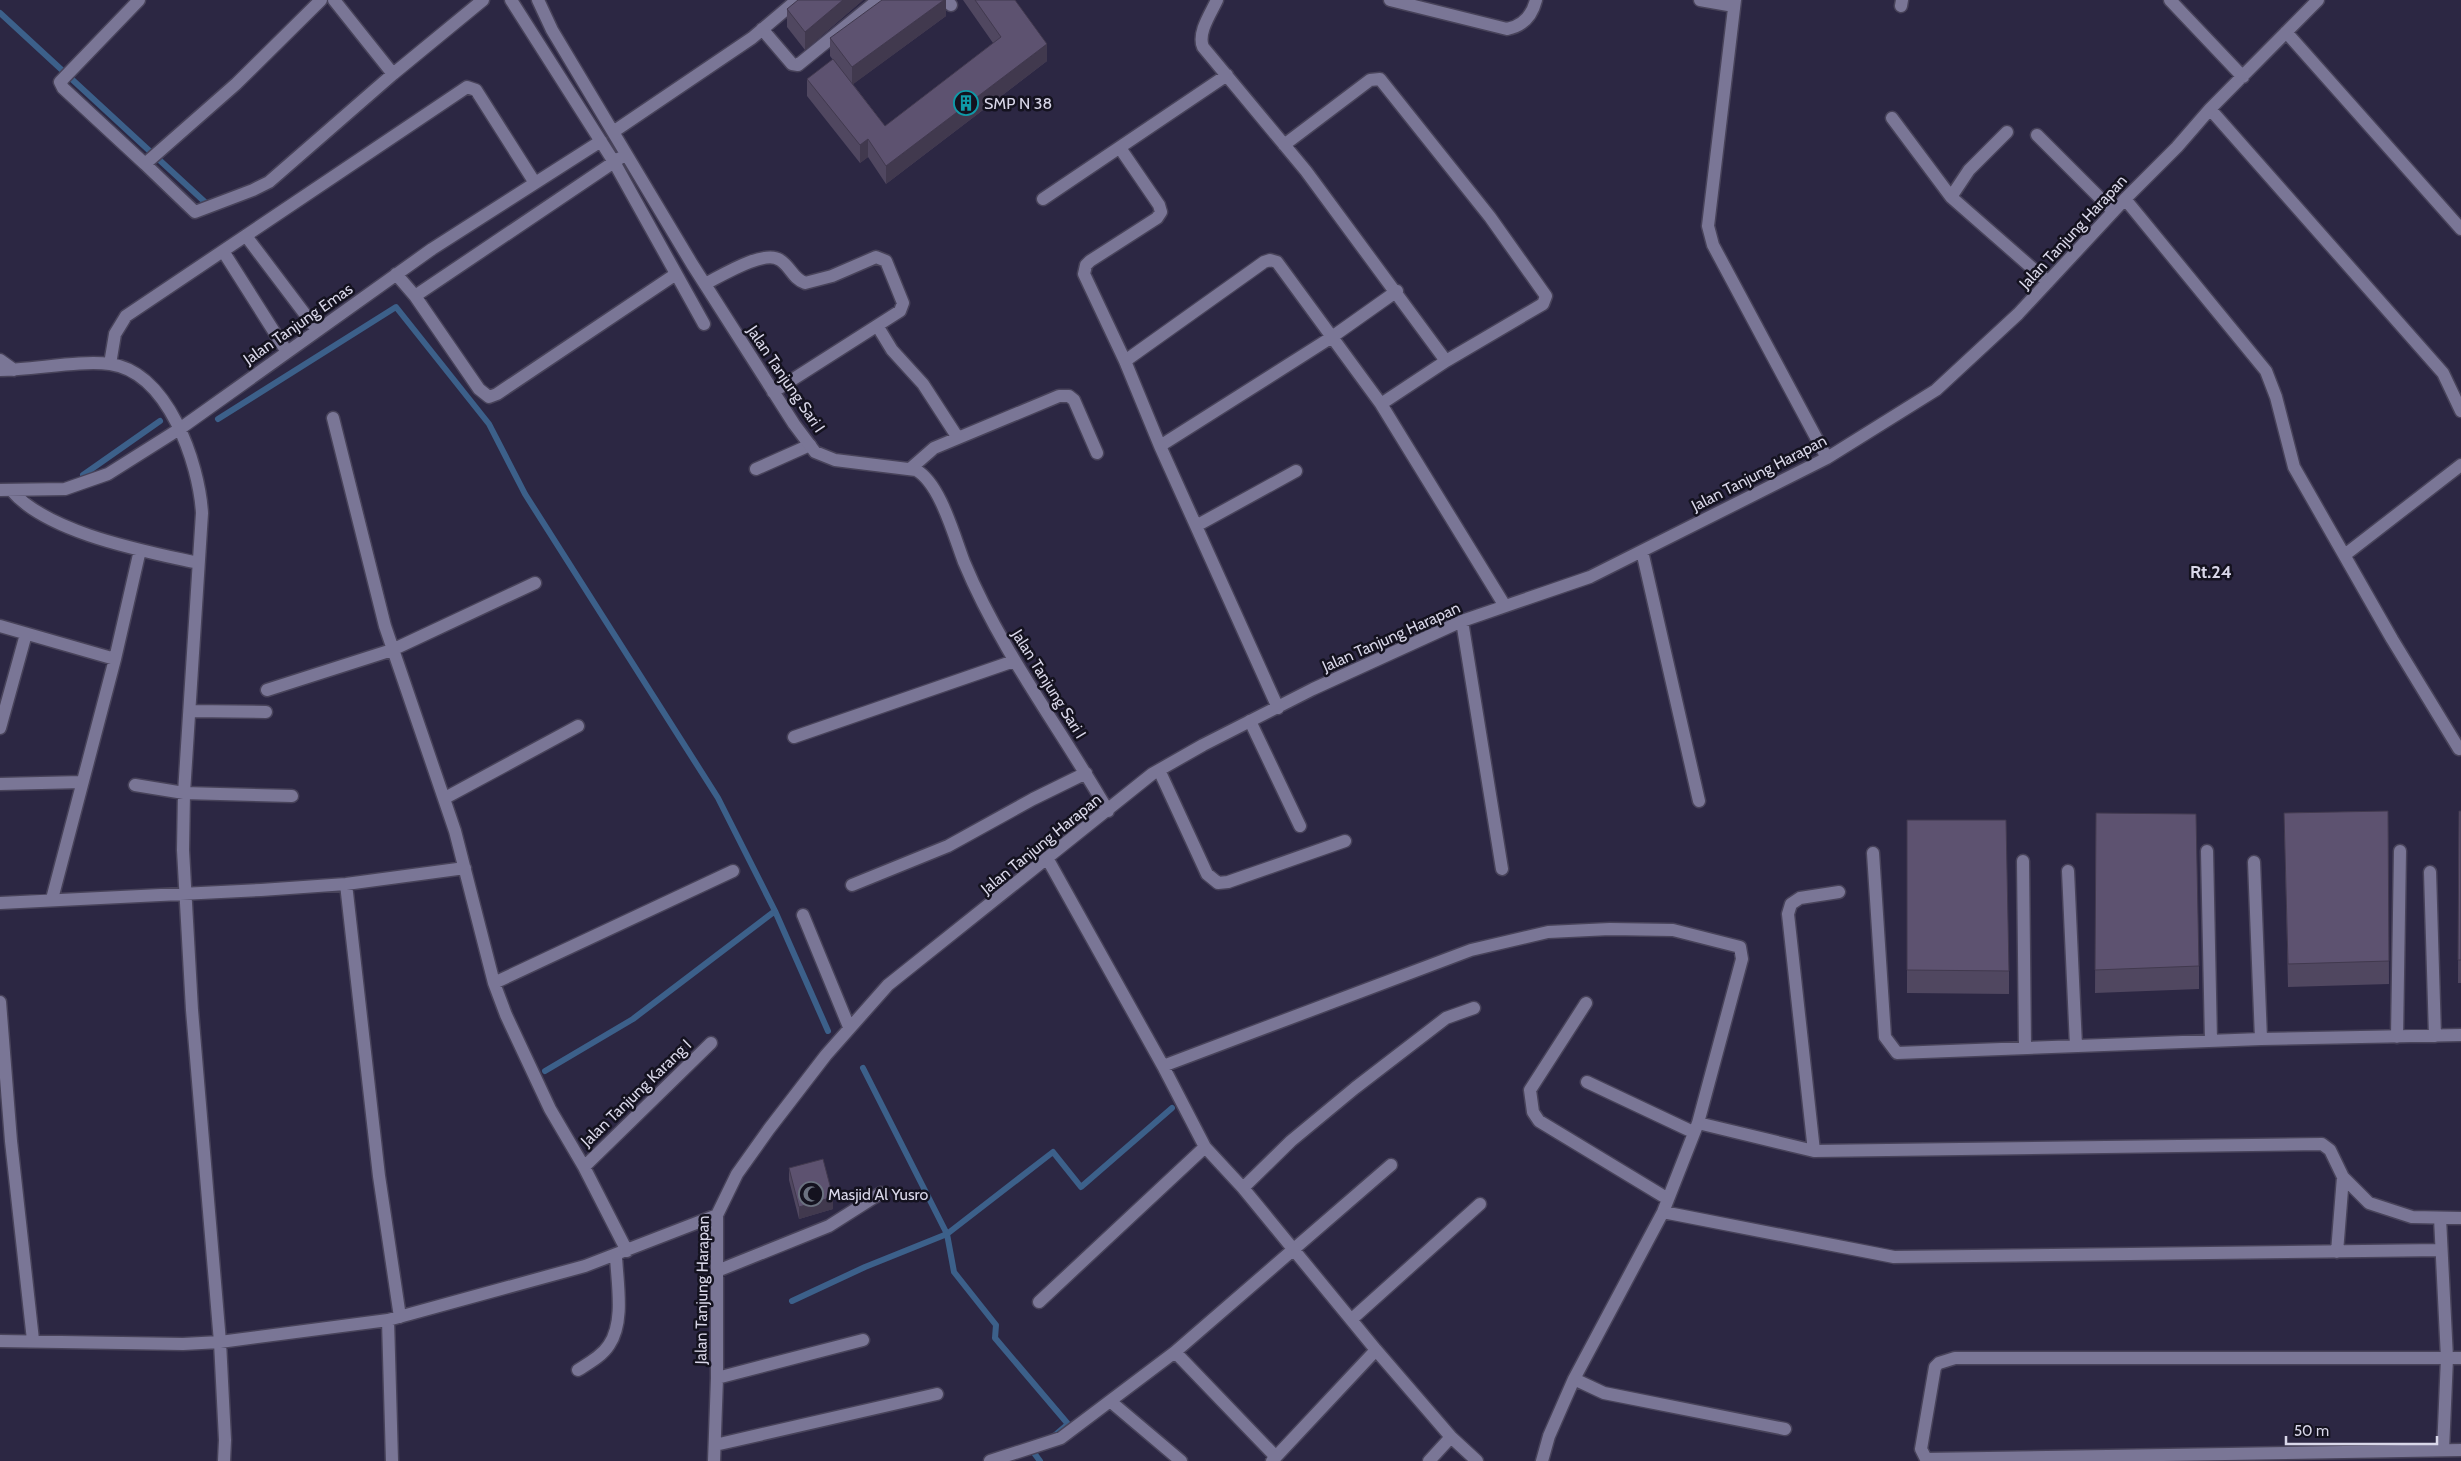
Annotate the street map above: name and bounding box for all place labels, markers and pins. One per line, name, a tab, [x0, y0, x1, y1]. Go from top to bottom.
building icon: SMP N 38	[953, 90, 979, 116]
place label: SMP N 38	[984, 94, 1052, 113]
mosque icon: Masjid Al Yusro	[798, 1181, 824, 1207]
place label: Masjid Al Yusro	[828, 1185, 928, 1204]

